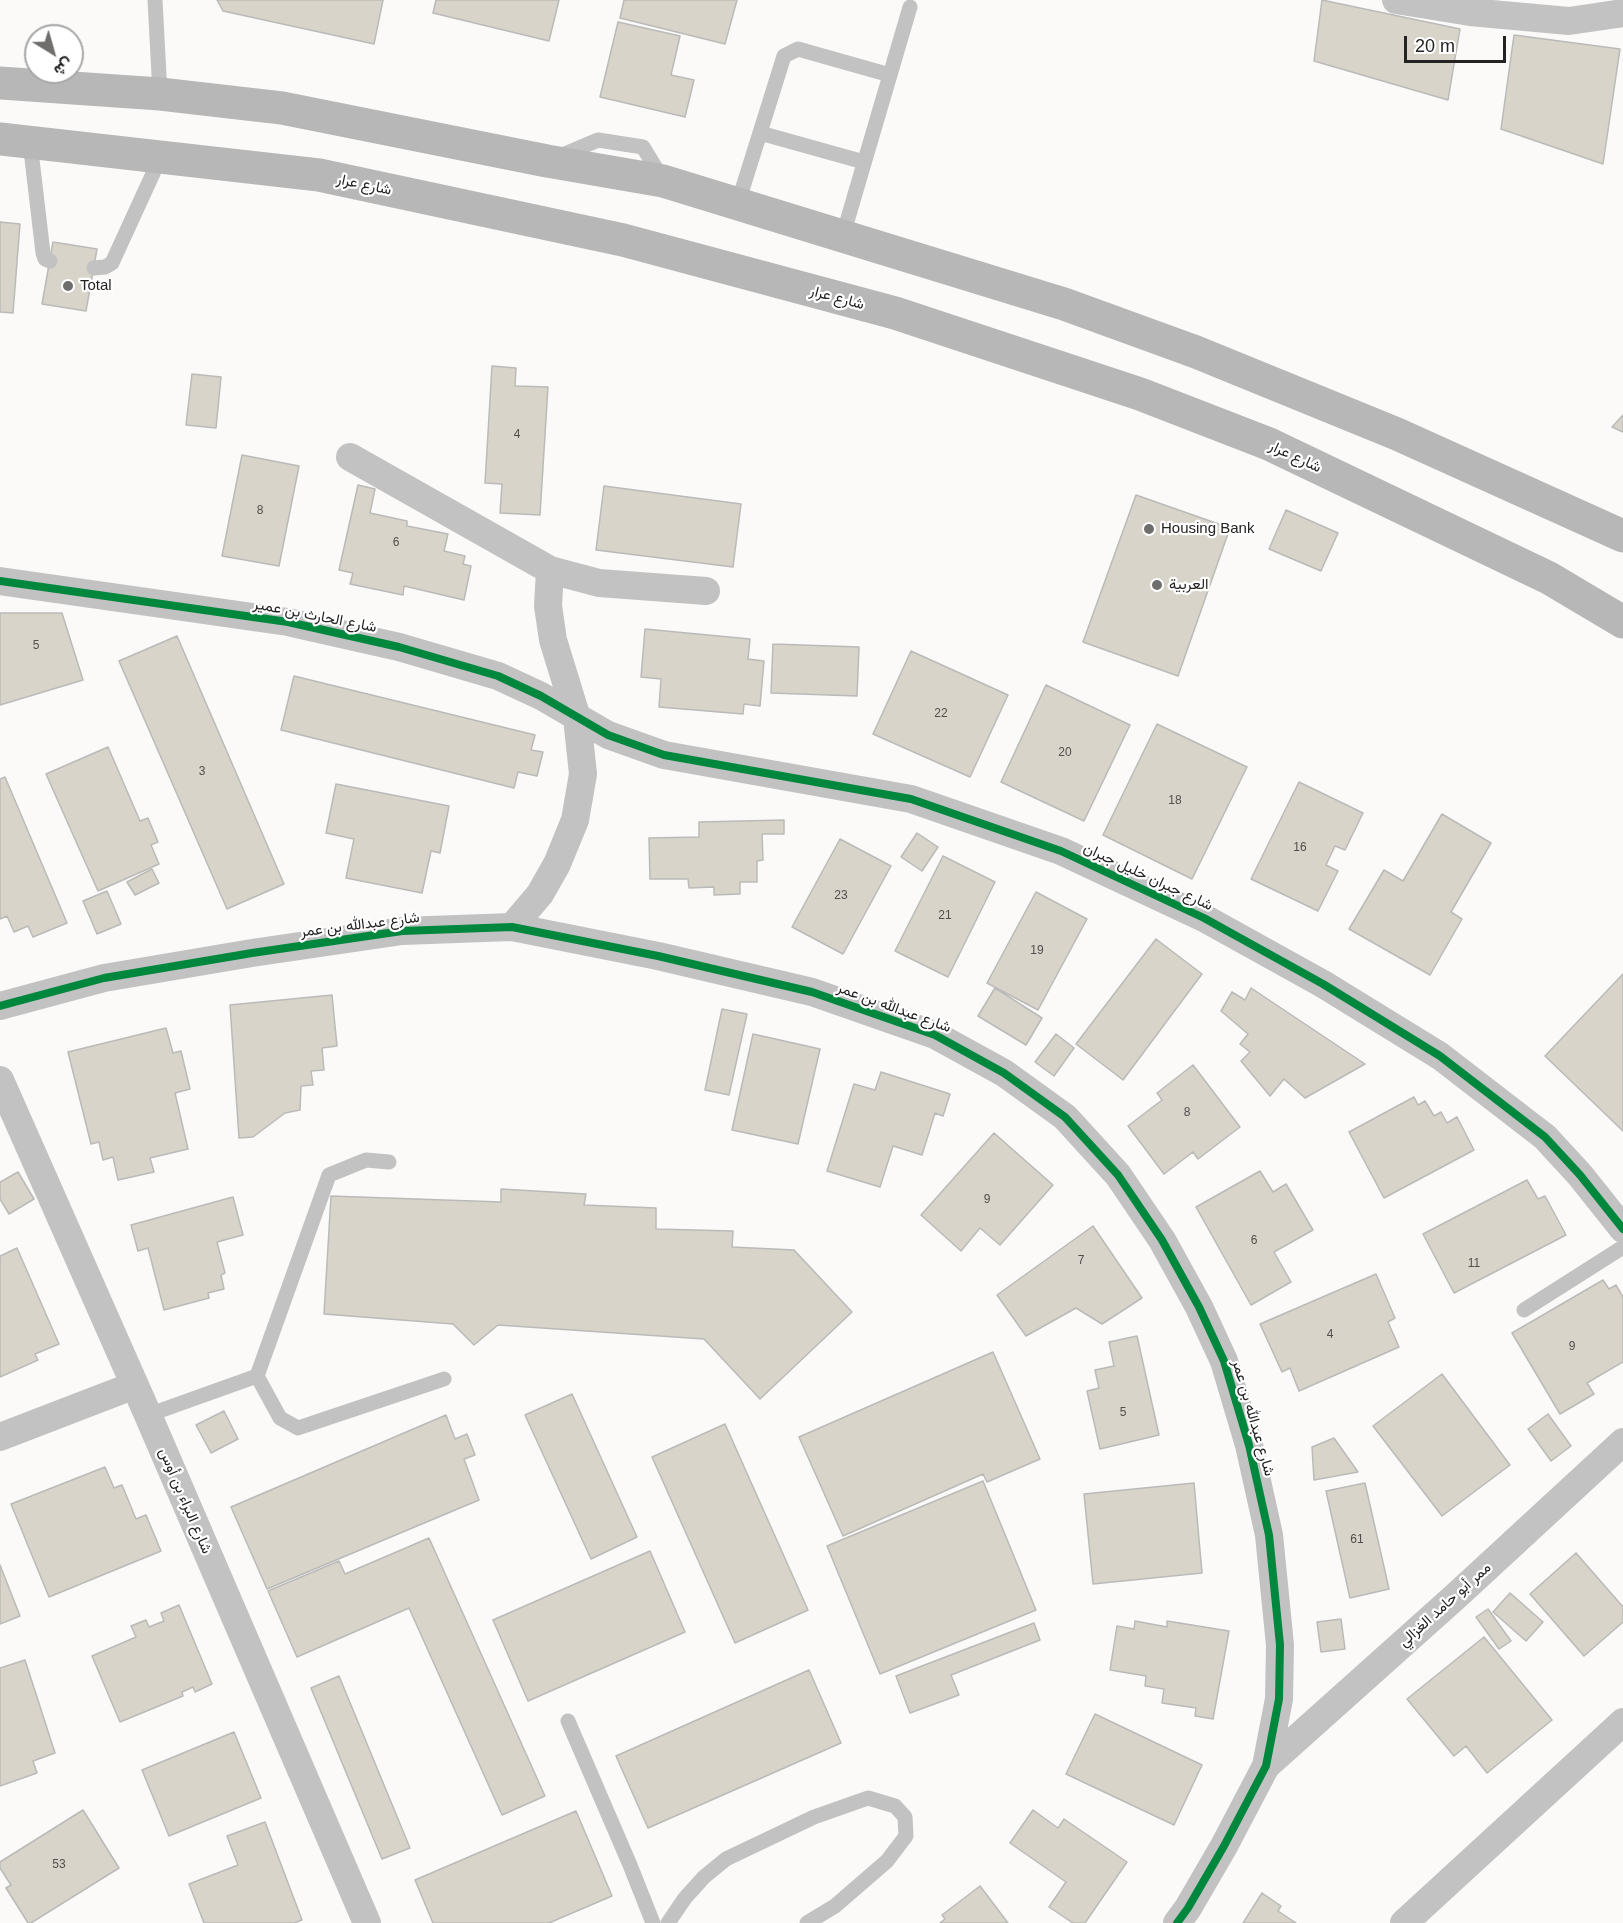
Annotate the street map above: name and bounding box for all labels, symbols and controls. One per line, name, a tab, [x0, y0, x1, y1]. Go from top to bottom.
north arrow	[24, 24, 84, 84]
scale bar	[1407, 24, 1509, 62]
text: 20 m	[1415, 36, 1455, 56]
text: ش	[51, 55, 77, 80]
street label: شارع عرار	[335, 170, 393, 200]
place label: Total	[80, 277, 112, 295]
marker: Total	[61, 279, 75, 293]
street label: شارع عرار	[808, 282, 866, 314]
house number: 4	[514, 428, 520, 442]
street label: شارع عرار	[1266, 437, 1324, 477]
house number: 8	[257, 504, 263, 518]
place label: Housing Bank	[1161, 520, 1254, 538]
marker: Housing Bank	[1142, 522, 1156, 536]
house number: 6	[393, 536, 399, 550]
place label: العربية	[1169, 576, 1208, 594]
marker: العربية	[1150, 578, 1164, 592]
street label: شارع الحارث بن عمير	[252, 595, 378, 637]
house number: 5	[33, 639, 39, 653]
house number: 22	[934, 707, 948, 721]
house number: 20	[1058, 746, 1072, 760]
house number: 3	[199, 765, 205, 779]
house number: 18	[1168, 794, 1182, 808]
street label: شارع جبران خليل جبران	[1080, 839, 1216, 915]
house number: 16	[1293, 841, 1307, 855]
house number: 23	[834, 889, 848, 903]
street label: شارع عبدالله بن عمر	[299, 909, 421, 941]
house number: 21	[938, 909, 952, 923]
house number: 19	[1030, 944, 1044, 958]
street label: شارع عبدالله بن عمر	[835, 979, 953, 1037]
house number: 8	[1184, 1106, 1190, 1120]
house number: 9	[984, 1193, 990, 1207]
house number: 6	[1251, 1234, 1257, 1248]
house number: 7	[1078, 1254, 1084, 1268]
house number: 11	[1468, 1257, 1480, 1271]
house number: 4	[1327, 1328, 1333, 1342]
house number: 9	[1569, 1340, 1575, 1354]
street label: شارع عبدالله بن عمر	[1228, 1358, 1278, 1478]
house number: 5	[1120, 1406, 1126, 1420]
street label: شارع البراء بن أوس	[155, 1445, 215, 1557]
house number: 61	[1350, 1533, 1364, 1547]
street label: ممر أبو حامد الغزالي	[1395, 1559, 1495, 1651]
house number: 53	[52, 1858, 66, 1872]

